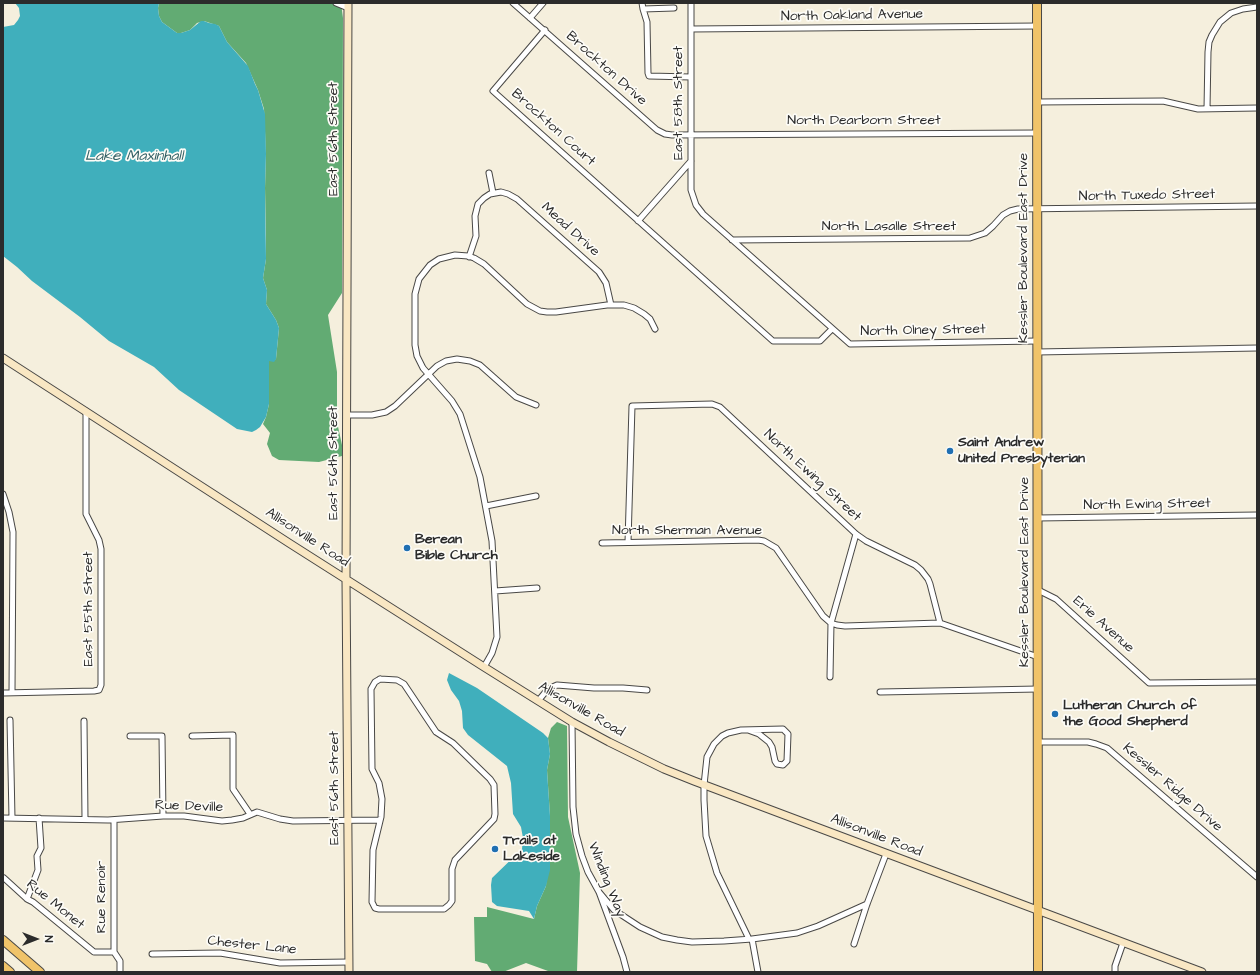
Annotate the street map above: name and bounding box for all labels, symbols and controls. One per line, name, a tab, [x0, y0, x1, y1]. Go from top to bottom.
street label: North Oakland Avenue	[781, 6, 923, 26]
street label: Brockton Drive	[562, 28, 650, 110]
street label: East 58th Street	[671, 46, 687, 160]
street label: East 56th Street	[326, 82, 342, 196]
street label: Brockton Court	[507, 86, 599, 170]
street label: North Dearborn Street	[787, 113, 941, 129]
water label: Lake Maxinhall	[85, 148, 183, 166]
street label: Kessler Boulevard East Drive	[1016, 153, 1032, 343]
street label: North Tuxedo Street	[1079, 186, 1215, 206]
street label: Mead Drive	[537, 199, 603, 261]
street label: North Lasalle Street	[822, 219, 956, 235]
street label: North Olney Street	[860, 322, 986, 340]
street label: East 56th Street	[326, 406, 342, 520]
street label: North Ewing Street	[760, 426, 864, 526]
place label: Saint Andrew United Presbyterian	[958, 435, 1085, 468]
marker: Saint Andrew United Presbyterian	[945, 446, 955, 456]
street label: Kessler Boulevard East Drive	[1017, 477, 1033, 667]
street label: North Ewing Street	[1083, 495, 1211, 515]
street label: Allisonville Road	[262, 505, 352, 571]
street label: North Sherman Avenue	[612, 523, 762, 539]
place label: Berean Bible Church	[415, 532, 498, 564]
marker: Berean Bible Church	[402, 543, 412, 553]
street label: East 55th Street	[81, 552, 97, 666]
street label: Erie Avenue	[1069, 593, 1137, 657]
street label: Allisonville Road	[535, 679, 627, 741]
place label: Lutheran Church of the Good Shepherd	[1063, 698, 1197, 730]
marker: Lutheran Church of the Good Shepherd	[1050, 709, 1060, 719]
street label: East 56th Street	[327, 731, 343, 845]
street label: Kessler Ridge Drive	[1119, 740, 1225, 836]
street label: Rue Deville	[155, 797, 223, 817]
street label: Allisonville Road	[828, 811, 924, 861]
place label: Trails at Lakeside	[503, 833, 560, 866]
street label: Winding Way	[583, 840, 629, 920]
marker: Trails at Lakeside	[490, 844, 500, 854]
street label: Rue Renoir	[94, 861, 110, 933]
street label: Rue Monet	[23, 876, 87, 934]
north arrow	[16, 919, 56, 959]
street label: Chester Lane	[207, 933, 297, 959]
text: N	[41, 936, 56, 942]

